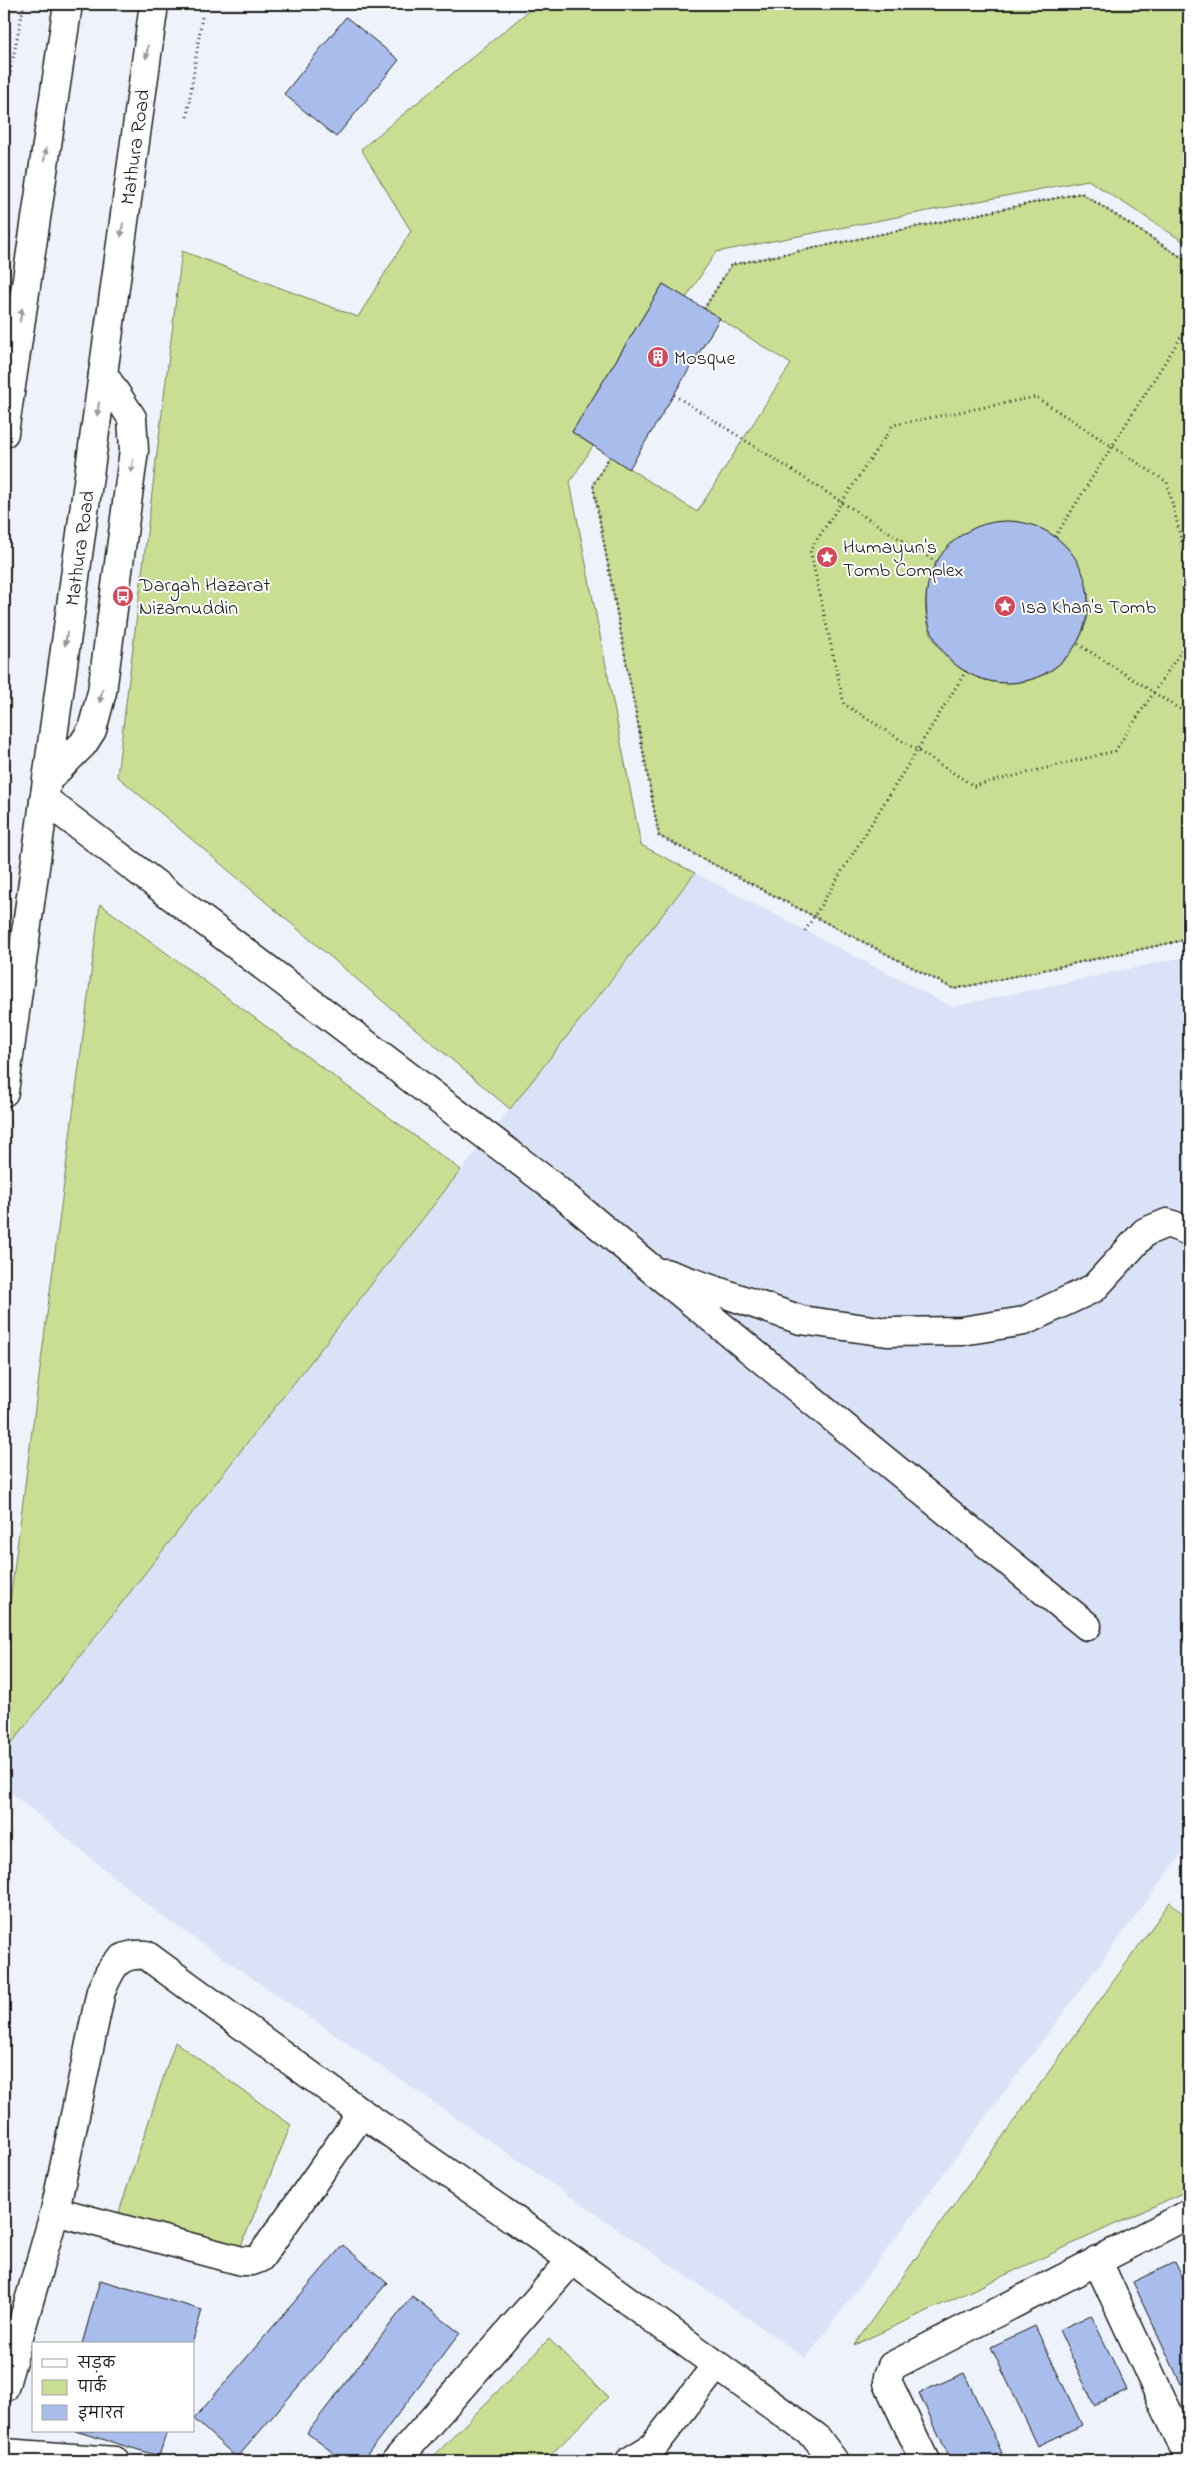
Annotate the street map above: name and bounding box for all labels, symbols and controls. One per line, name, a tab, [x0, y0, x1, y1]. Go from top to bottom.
one-way arrow	[143, 44, 151, 60]
street label: Mathura Road	[114, 88, 159, 207]
one-way arrow	[42, 146, 50, 162]
one-way arrow	[118, 223, 126, 239]
one-way arrow	[18, 307, 26, 323]
building icon: Mosque	[646, 345, 670, 369]
place label: Mosque	[674, 345, 735, 374]
one-way arrow	[94, 401, 102, 417]
one-way arrow	[128, 458, 136, 474]
street label: Mathura Road	[59, 489, 104, 608]
place label: Humayun's Tomb Complex	[843, 534, 964, 586]
place icon: Humayun's Tomb Complex	[815, 545, 839, 569]
place label: Dargah Hazarat Nizamuddin	[138, 572, 271, 624]
bus stop icon: Dargah Hazarat Nizamuddin	[111, 584, 135, 608]
place icon: Isa Khan's Tomb	[993, 594, 1017, 618]
place label: Isa Khan's Tomb	[1021, 594, 1156, 623]
one-way arrow	[62, 631, 70, 647]
one-way arrow	[97, 689, 105, 704]
legend	[32, 2342, 195, 2432]
text: सड़क	[77, 2353, 116, 2375]
text: पार्क	[77, 2375, 108, 2399]
text: इमारत	[78, 2403, 125, 2425]

